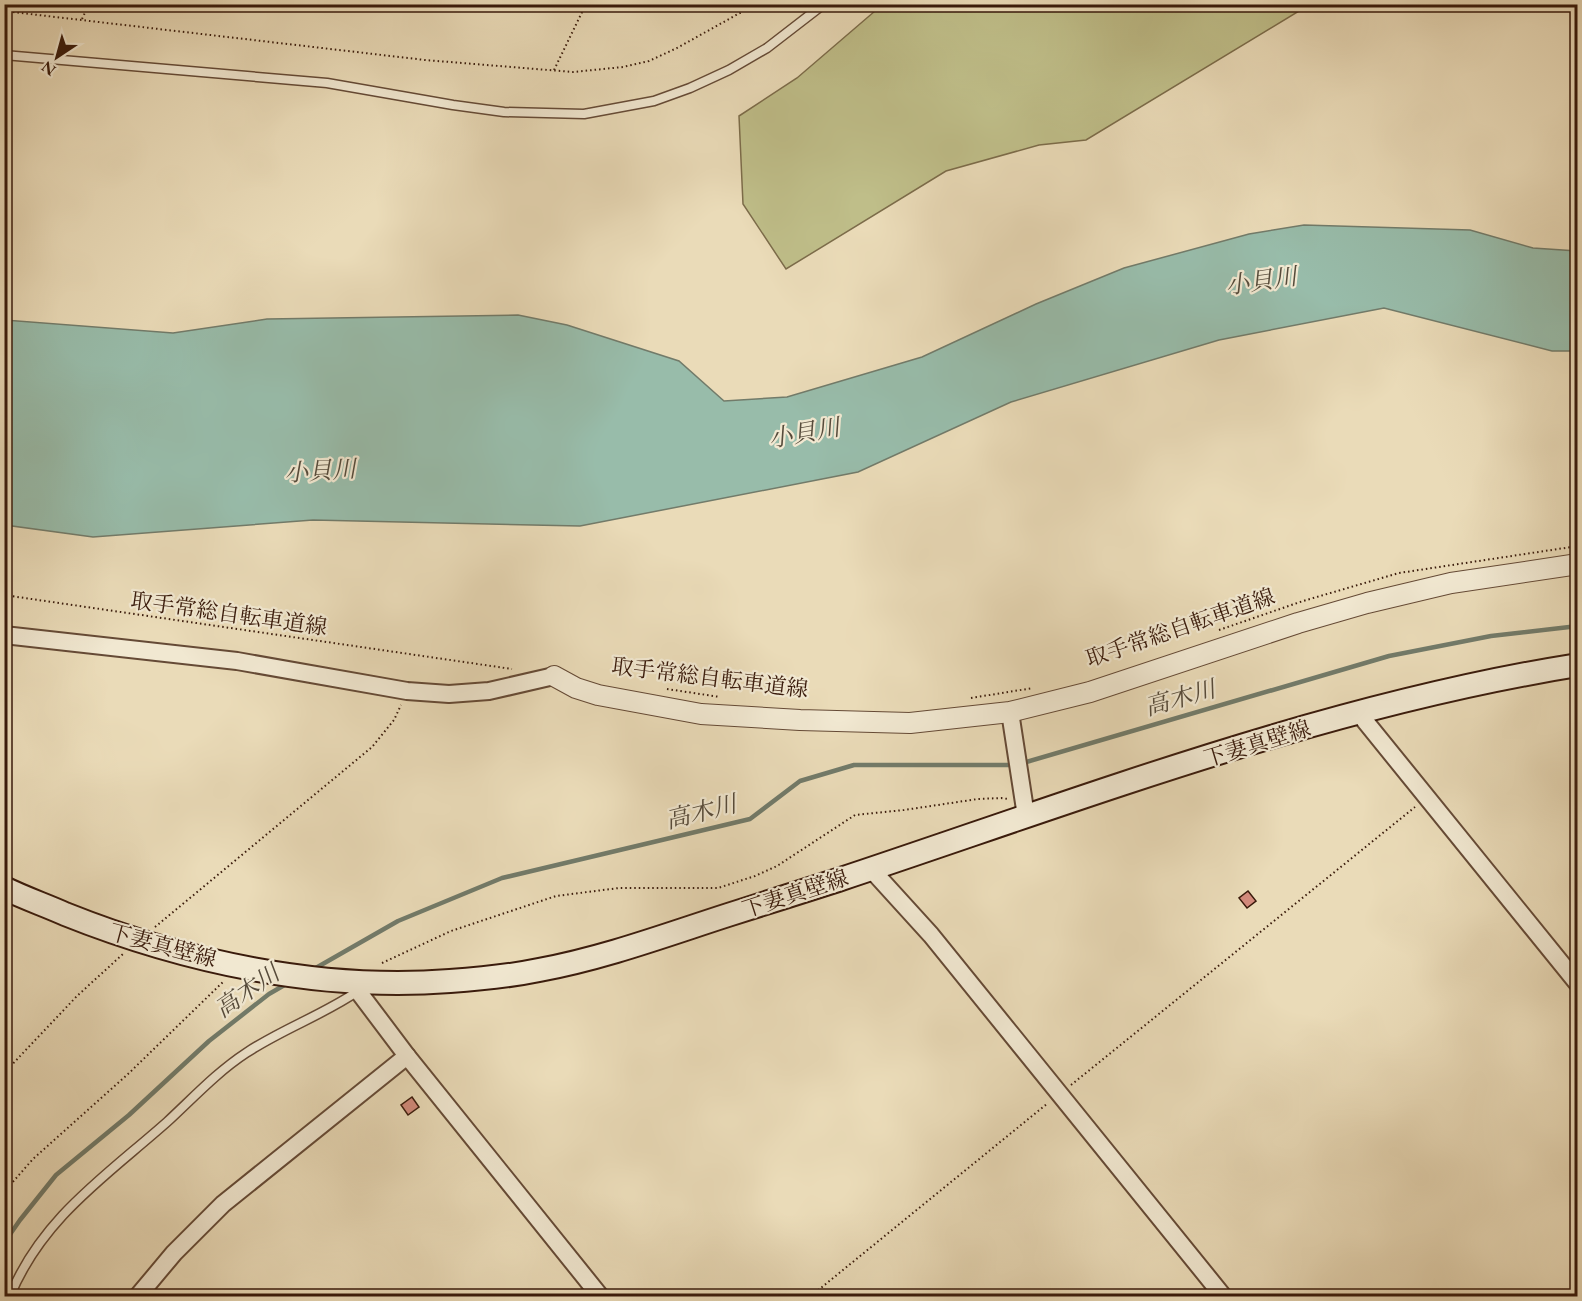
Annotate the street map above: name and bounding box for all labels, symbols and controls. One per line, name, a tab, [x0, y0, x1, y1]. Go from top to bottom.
north arrow	[27, 27, 87, 87]
text: N	[37, 56, 60, 81]
water label: 小貝川	[1223, 260, 1302, 301]
water label: 小貝川	[766, 410, 845, 454]
water label: 小貝川	[283, 452, 360, 488]
street label: 取手常総自転車道線	[1082, 582, 1278, 673]
street label: 取手常総自転車道線	[129, 585, 329, 642]
street label: 取手常総自転車道線	[610, 651, 810, 704]
water label: 高木川	[1141, 672, 1222, 722]
street label: 下妻真壁線	[1200, 714, 1314, 773]
water label: 高木川	[662, 787, 742, 835]
street label: 下妻真壁線	[738, 863, 852, 924]
street label: 下妻真壁線	[106, 917, 220, 974]
water label: 高木川	[208, 956, 288, 1024]

